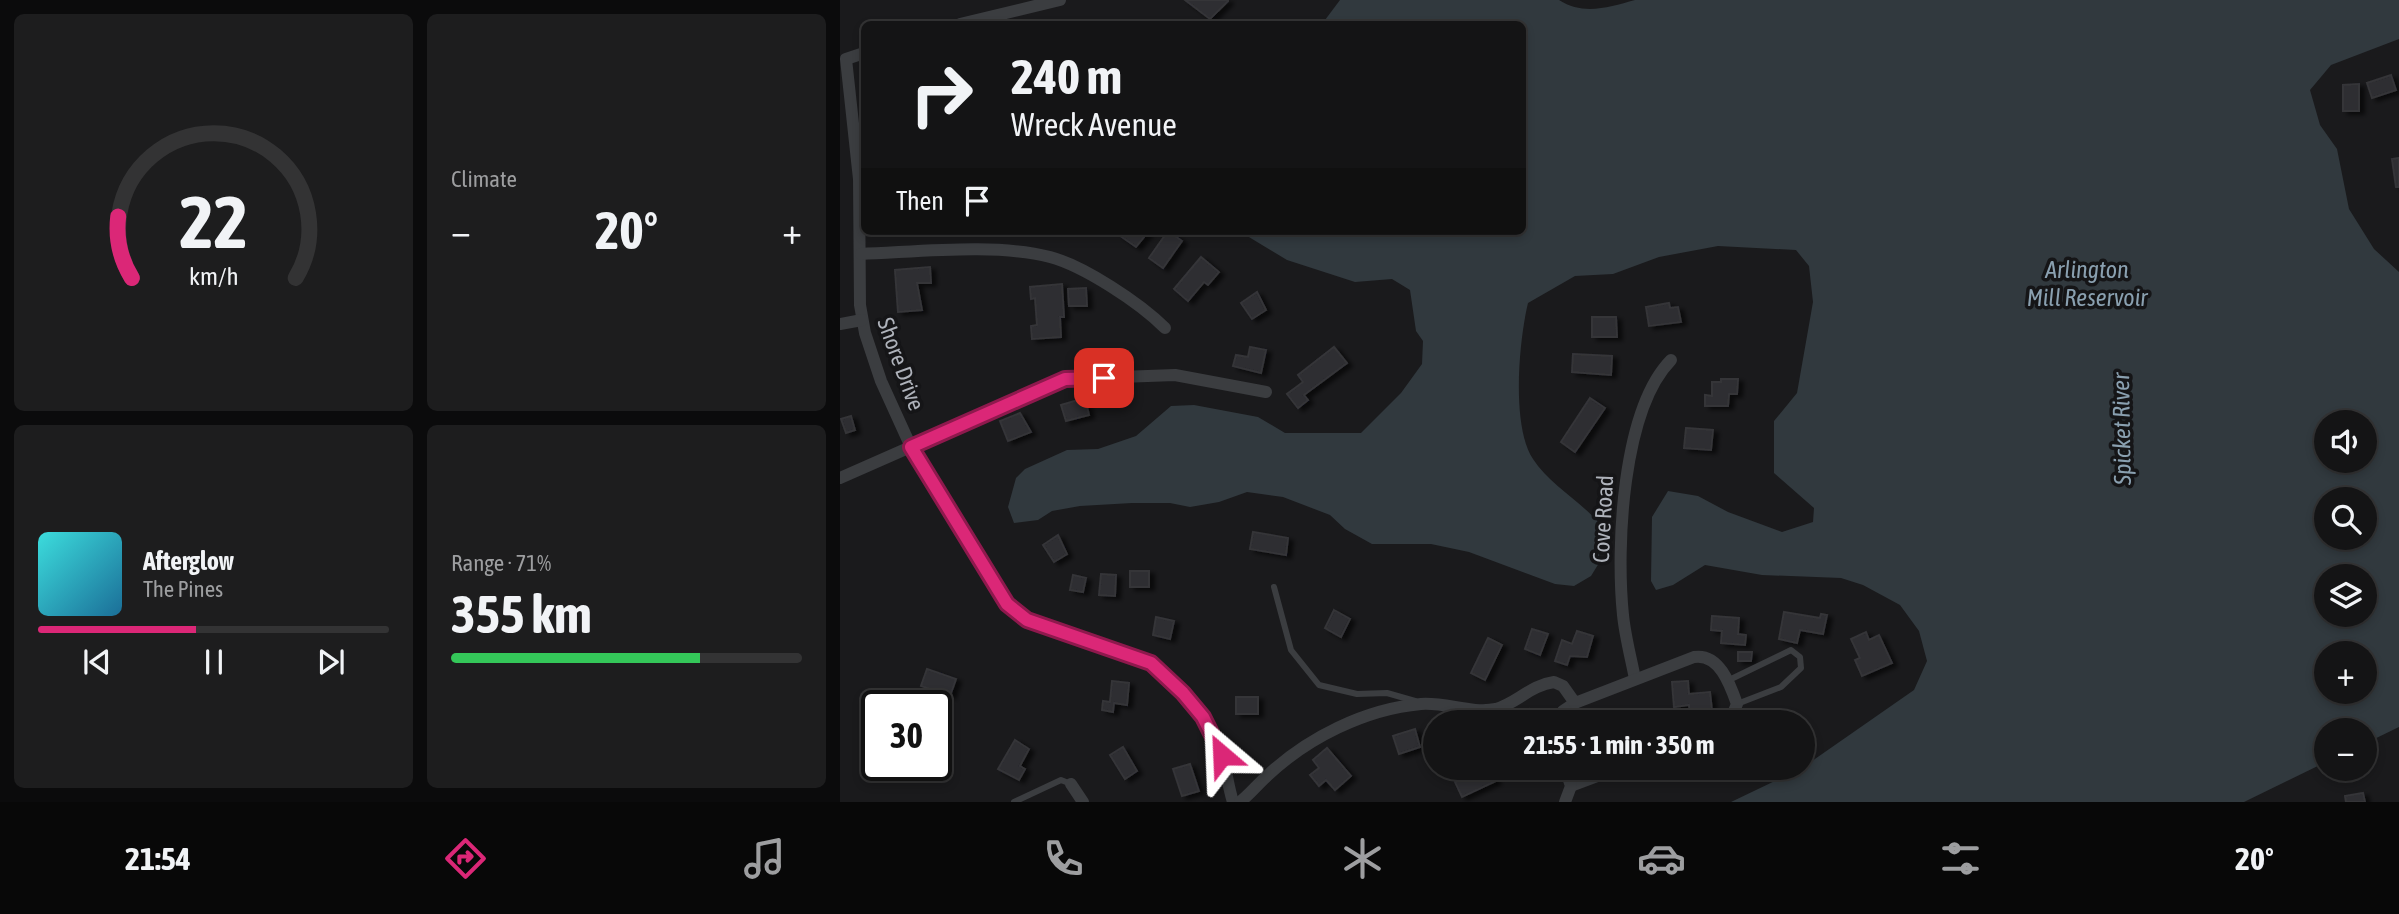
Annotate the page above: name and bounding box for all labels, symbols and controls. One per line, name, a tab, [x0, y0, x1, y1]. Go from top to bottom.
text: 240 m	[1011, 48, 1122, 104]
icon: right	[896, 49, 987, 140]
text: Wreck Avenue	[1011, 106, 1177, 143]
text: Climate	[451, 166, 517, 192]
text: 22	[179, 181, 248, 264]
icon: arrive	[958, 182, 996, 220]
text: Then	[896, 186, 944, 216]
text: 20°	[595, 200, 658, 260]
text: −	[451, 209, 471, 252]
text: +	[782, 209, 802, 252]
water label: Arlington Mill Reservoir	[2027, 256, 2148, 311]
text: km/h	[189, 262, 238, 290]
street label: Shore Drive	[872, 314, 930, 414]
pin	[1074, 348, 1134, 408]
icon: arrive	[1085, 359, 1123, 397]
water label: Spicket River	[2107, 372, 2136, 486]
map controls	[2314, 410, 2377, 781]
button: sound	[2314, 410, 2377, 473]
street label: Cove Road	[1588, 475, 1618, 563]
button: search	[2314, 487, 2377, 550]
text: Afterglow	[143, 546, 234, 576]
text: Range · 71%	[451, 550, 551, 576]
button: layers	[2314, 564, 2377, 627]
text: The Pines	[143, 576, 223, 602]
text: 355 km	[451, 584, 592, 644]
button: +	[2314, 641, 2377, 704]
icon: previous	[78, 643, 116, 681]
icon: pause	[195, 643, 233, 681]
icon: next	[312, 643, 350, 681]
speed limit sign: 30	[861, 690, 952, 781]
position arrow	[1185, 718, 1259, 792]
button: −	[2314, 718, 2377, 781]
text: 21:55 · 1 min · 350 m	[1524, 730, 1714, 760]
icon: directions	[441, 834, 490, 883]
icon: music	[740, 834, 789, 883]
icon: phone	[1039, 834, 1088, 883]
icon: climate	[1338, 834, 1387, 883]
icon: car	[1637, 834, 1686, 883]
icon: filters	[1936, 834, 1985, 883]
text: 21:54	[125, 840, 191, 877]
text: 20°	[2235, 840, 2274, 877]

